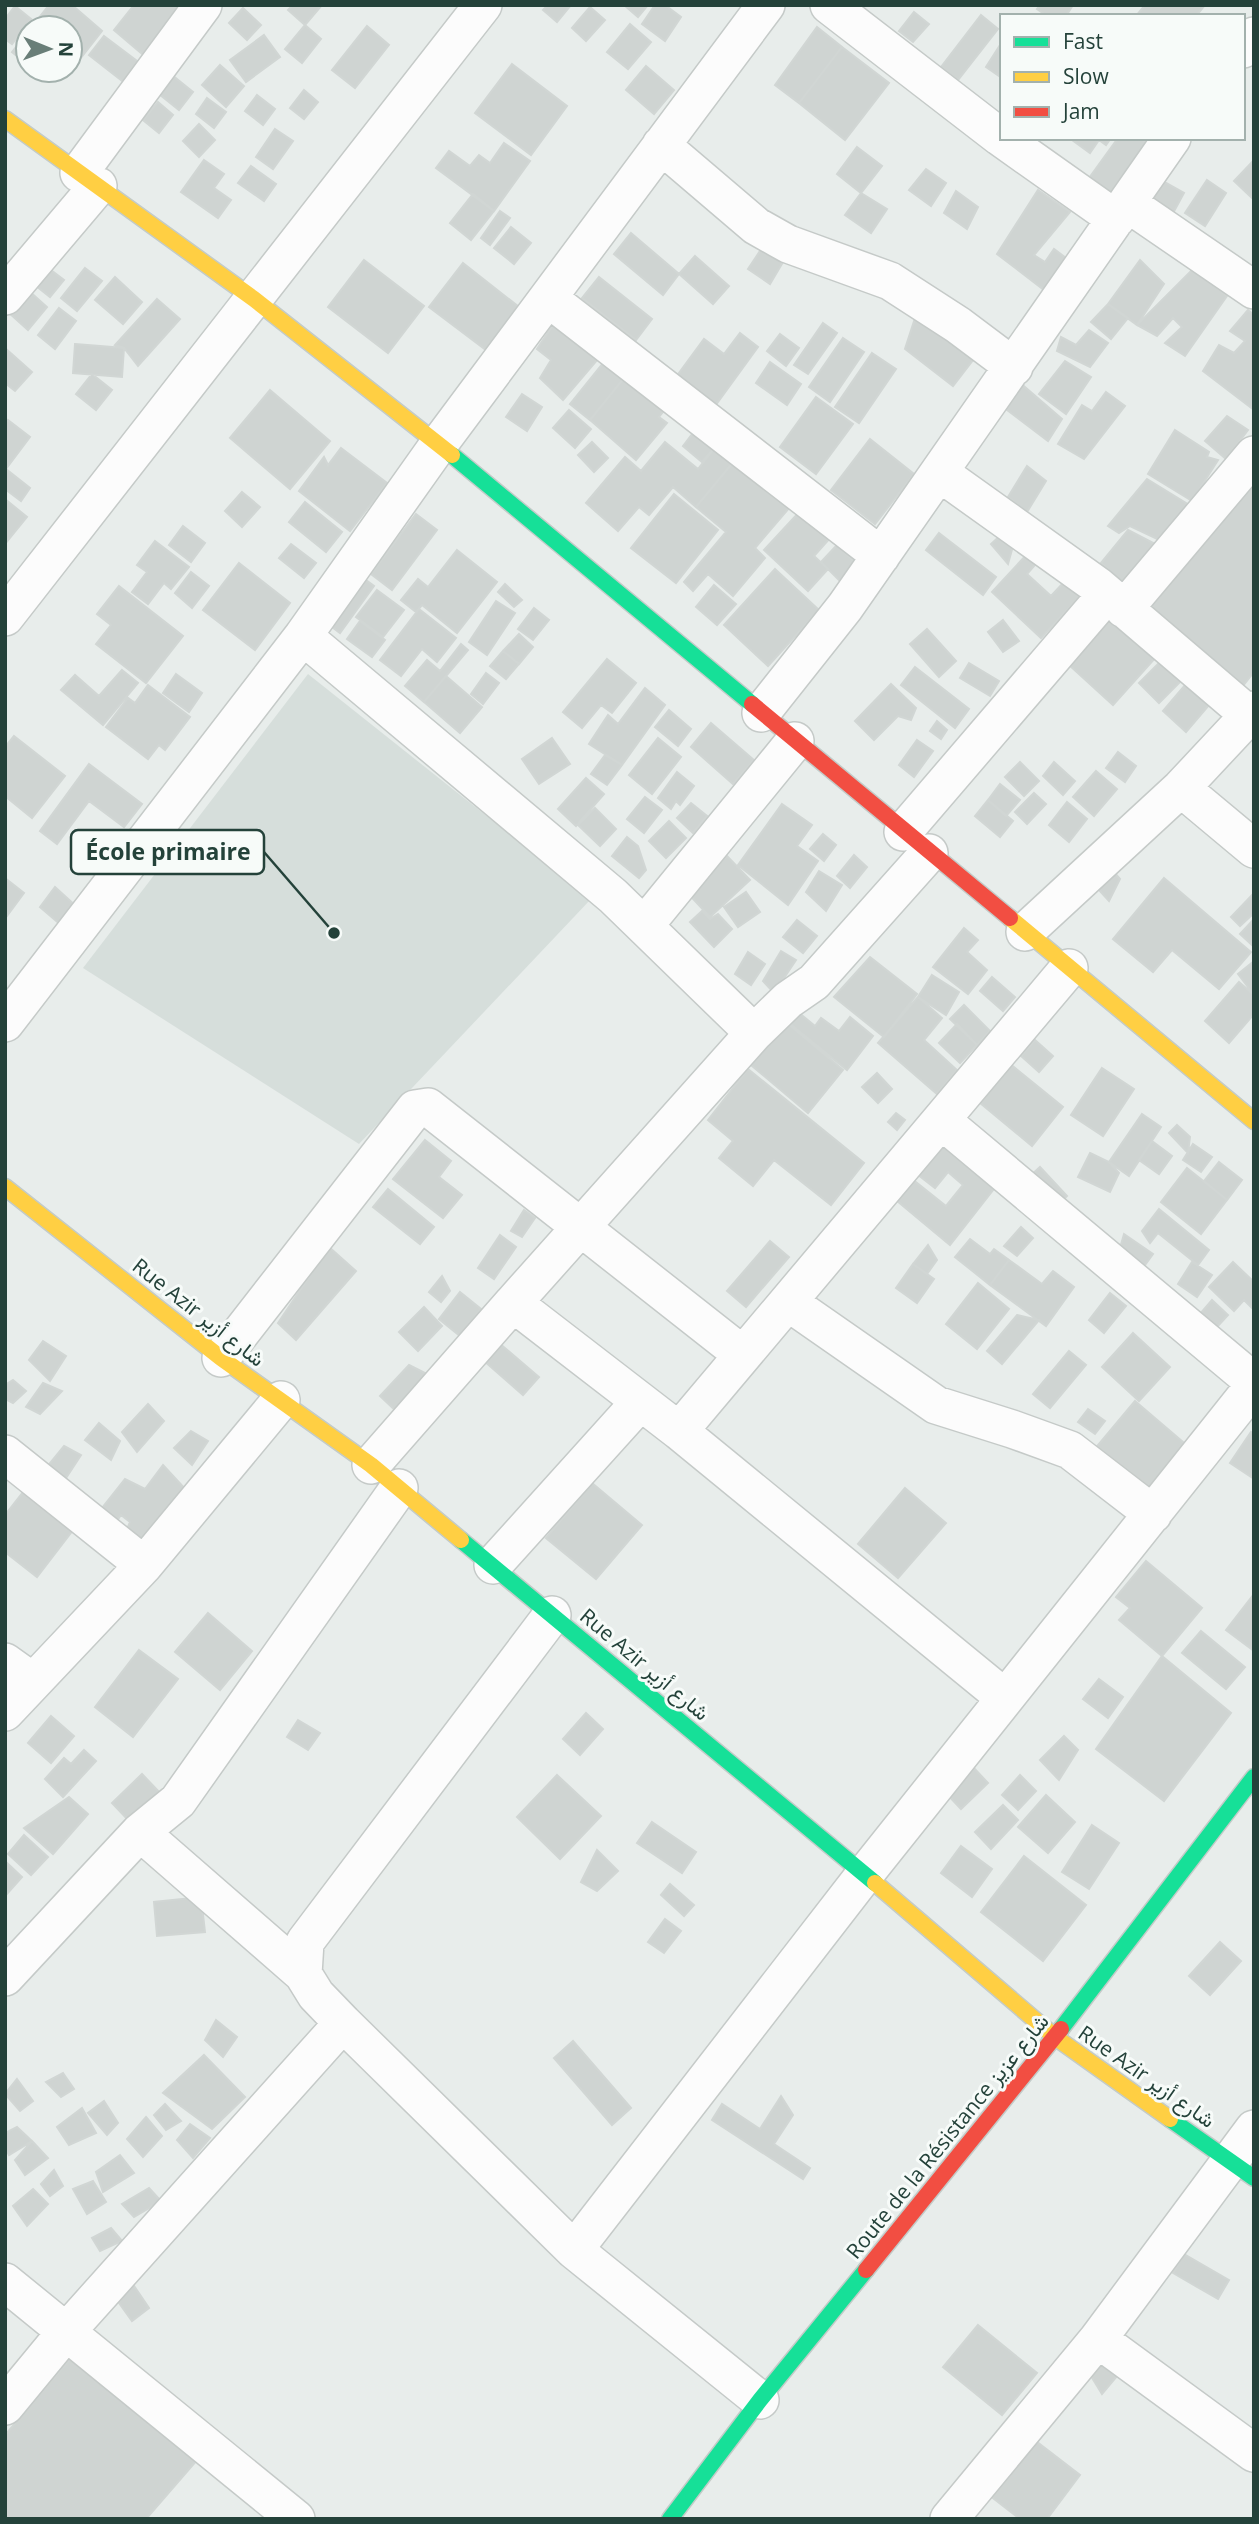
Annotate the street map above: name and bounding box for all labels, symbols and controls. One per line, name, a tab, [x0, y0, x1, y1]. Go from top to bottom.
north arrow	[14, 14, 84, 84]
legend	[1000, 14, 1245, 140]
text: Fast	[1063, 27, 1103, 55]
text: N	[53, 41, 79, 57]
text: Slow	[1063, 62, 1109, 90]
text: Jam	[1061, 97, 1100, 125]
callout: École primaire	[71, 830, 264, 874]
text: École primaire	[85, 835, 251, 867]
street label: Rue Azir شارع أزير	[126, 1252, 271, 1373]
street label: Rue Azir شارع أزير	[574, 1602, 716, 1727]
street label: Route de la Résistance شارع عزيز	[839, 2008, 1055, 2265]
street label: Rue Azir شارع أزير	[1073, 2018, 1221, 2134]

